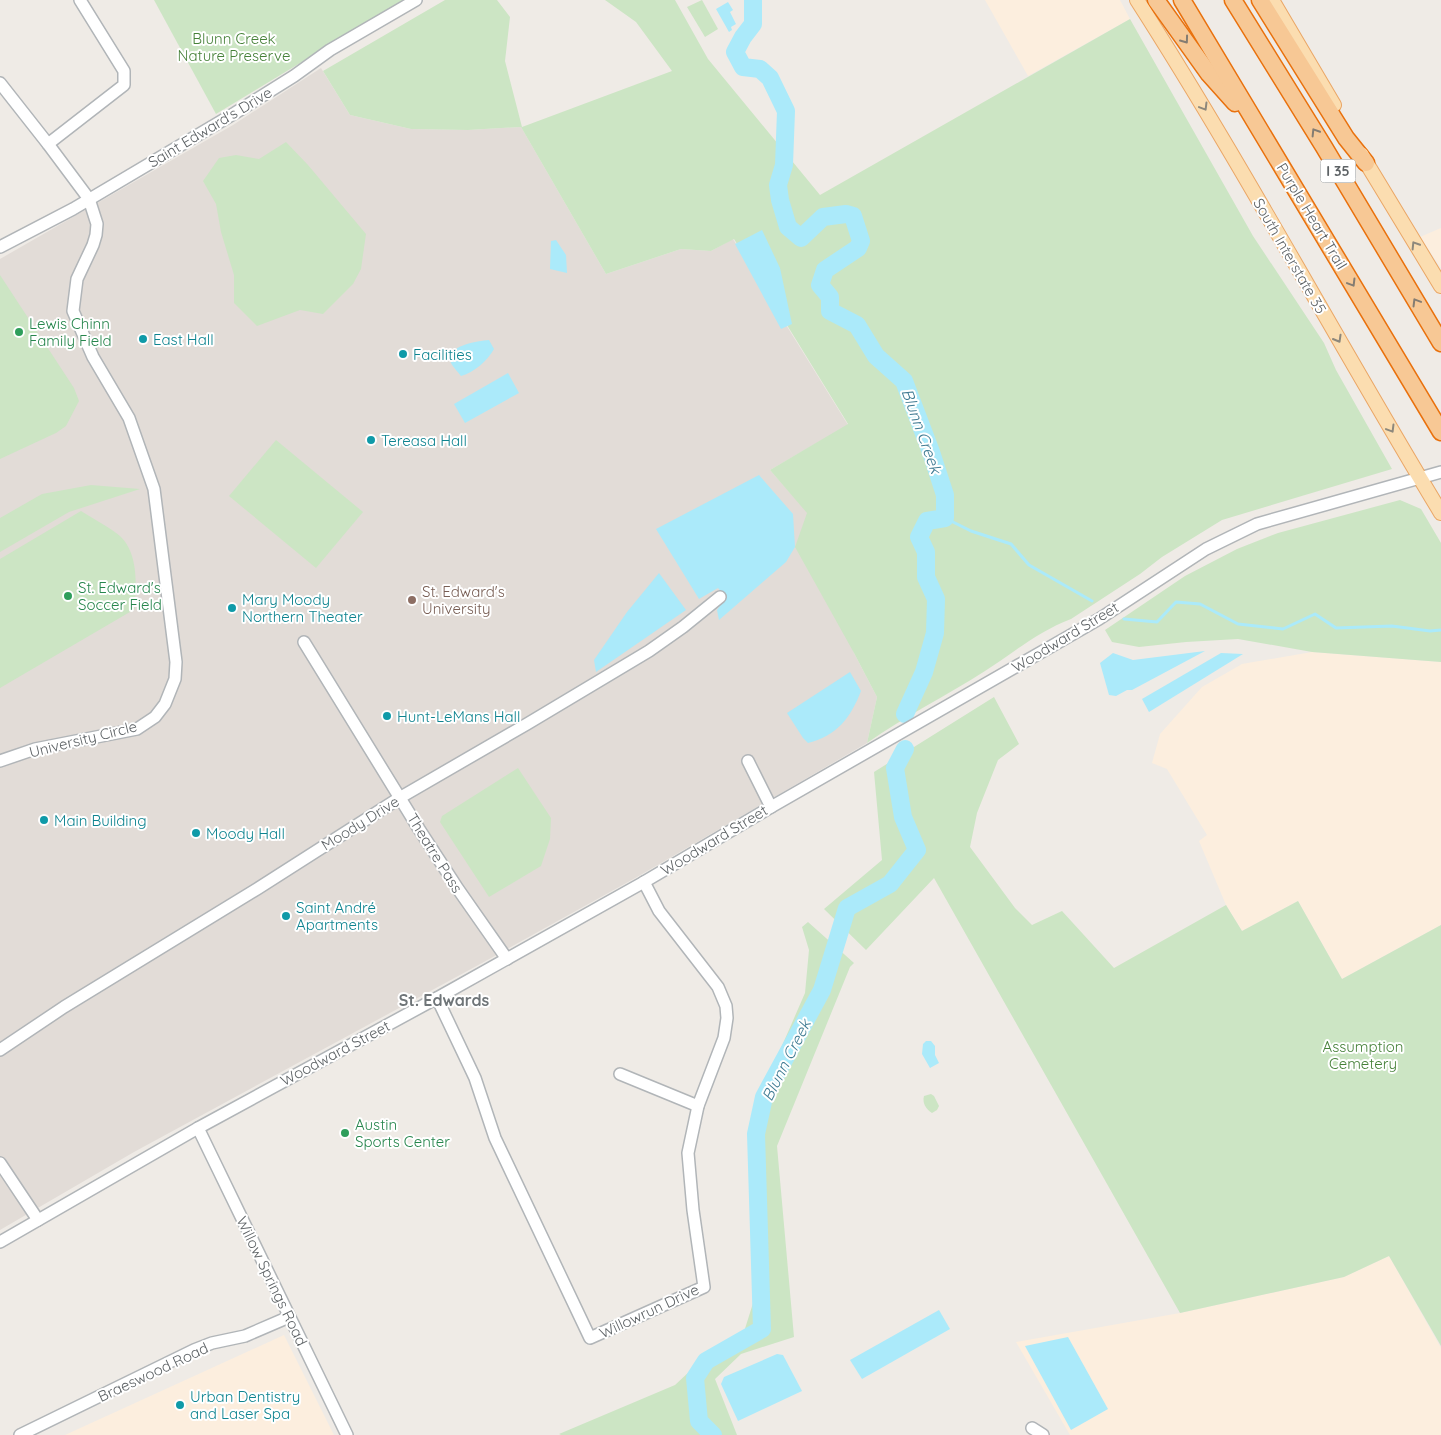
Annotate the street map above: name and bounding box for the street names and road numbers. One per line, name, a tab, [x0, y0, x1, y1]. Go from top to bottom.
street label: Saint Edward's Drive	[145, 82, 275, 172]
street label: Purple Heart Trail	[1273, 159, 1351, 273]
road number: I 35	[1320, 160, 1356, 182]
street label: South Interstate 35	[1249, 195, 1331, 317]
street label: Woodward Street	[1008, 598, 1122, 676]
street label: University Circle	[27, 716, 139, 762]
street label: Moody Drive	[318, 792, 402, 854]
street label: Woodward Street	[657, 801, 771, 879]
street label: Theatre Pass	[403, 810, 467, 896]
street label: Woodward Street	[277, 1016, 393, 1090]
street label: Willow Springs Road	[232, 1213, 312, 1349]
street label: Willowrun Drive	[596, 1280, 702, 1342]
street label: Braeswood Road	[95, 1338, 211, 1406]

